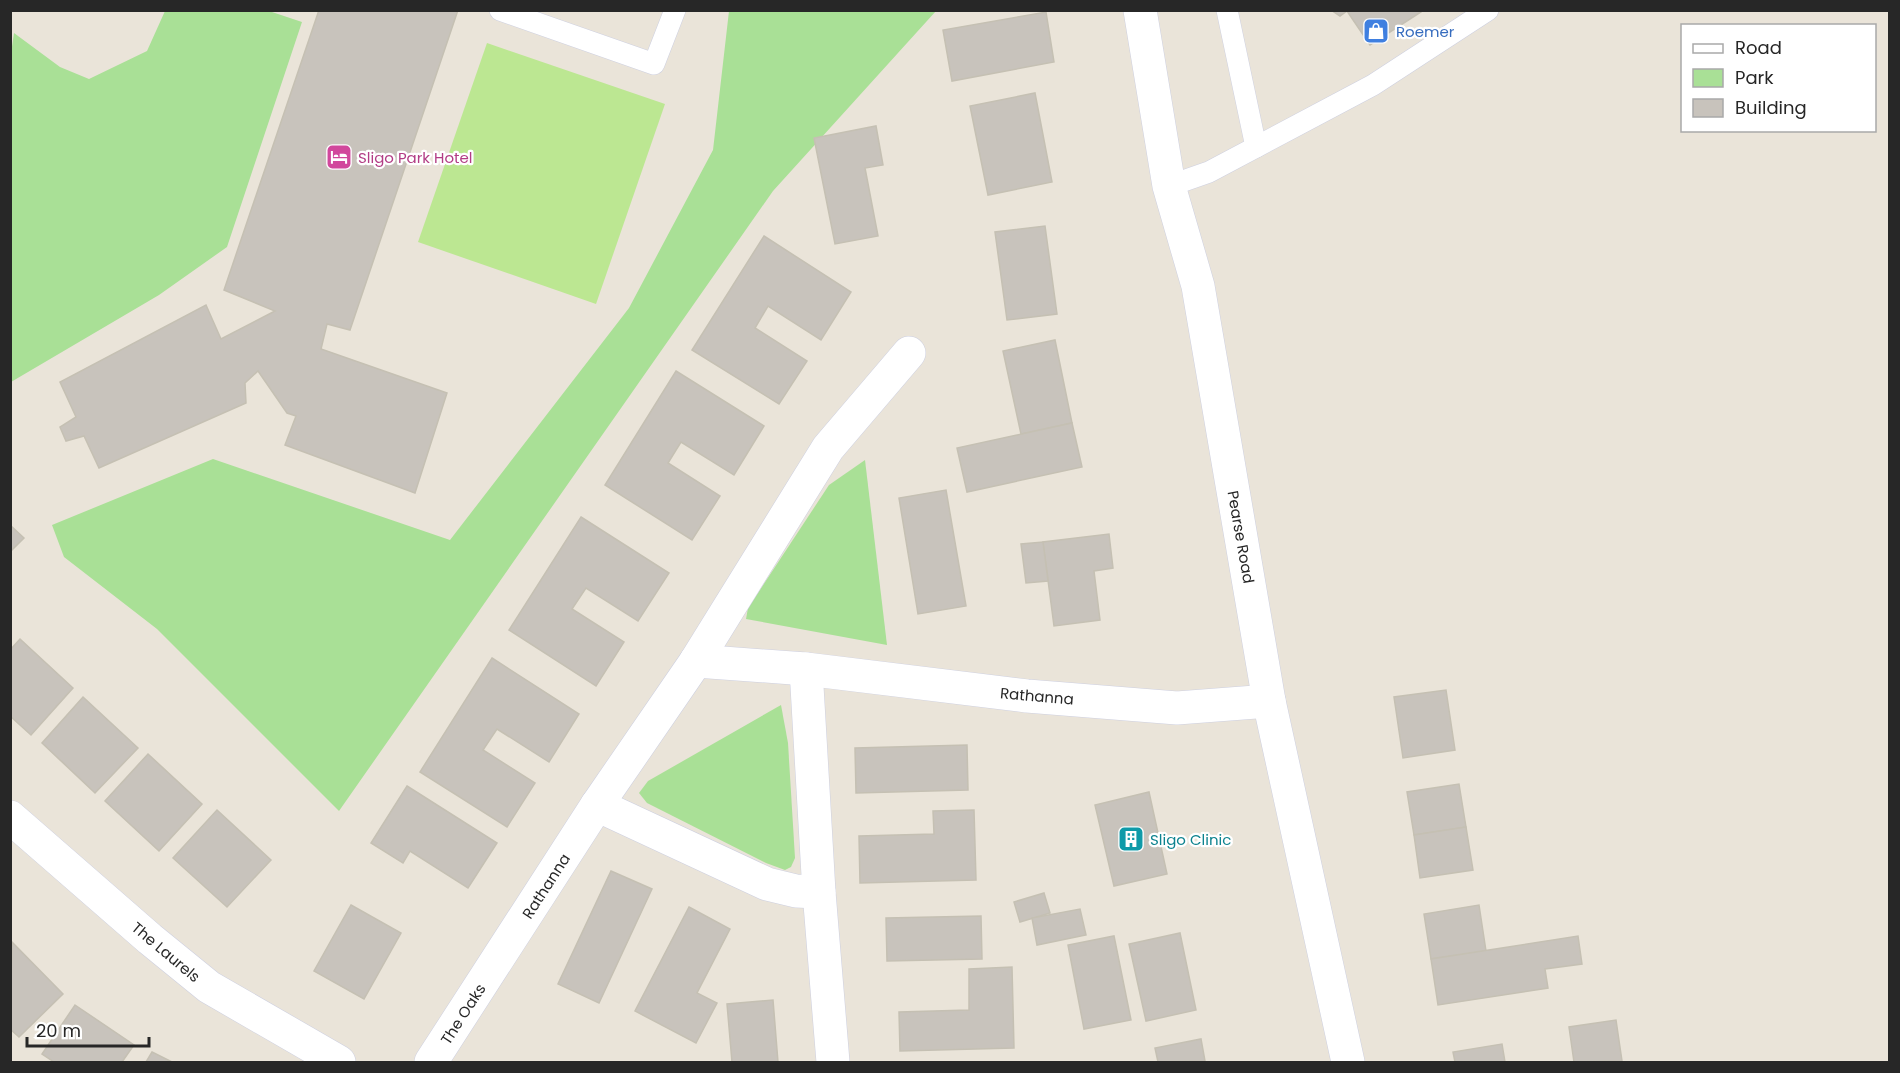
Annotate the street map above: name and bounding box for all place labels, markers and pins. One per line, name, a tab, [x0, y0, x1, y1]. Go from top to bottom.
shop icon: Roemer	[1361, 16, 1391, 46]
place label: Roemer	[1396, 21, 1455, 42]
hotel icon: Sligo Park Hotel	[324, 142, 354, 172]
place label: Sligo Park Hotel	[358, 147, 473, 168]
building icon: Sligo Clinic	[1116, 824, 1146, 854]
place label: Sligo Clinic	[1150, 829, 1231, 850]

